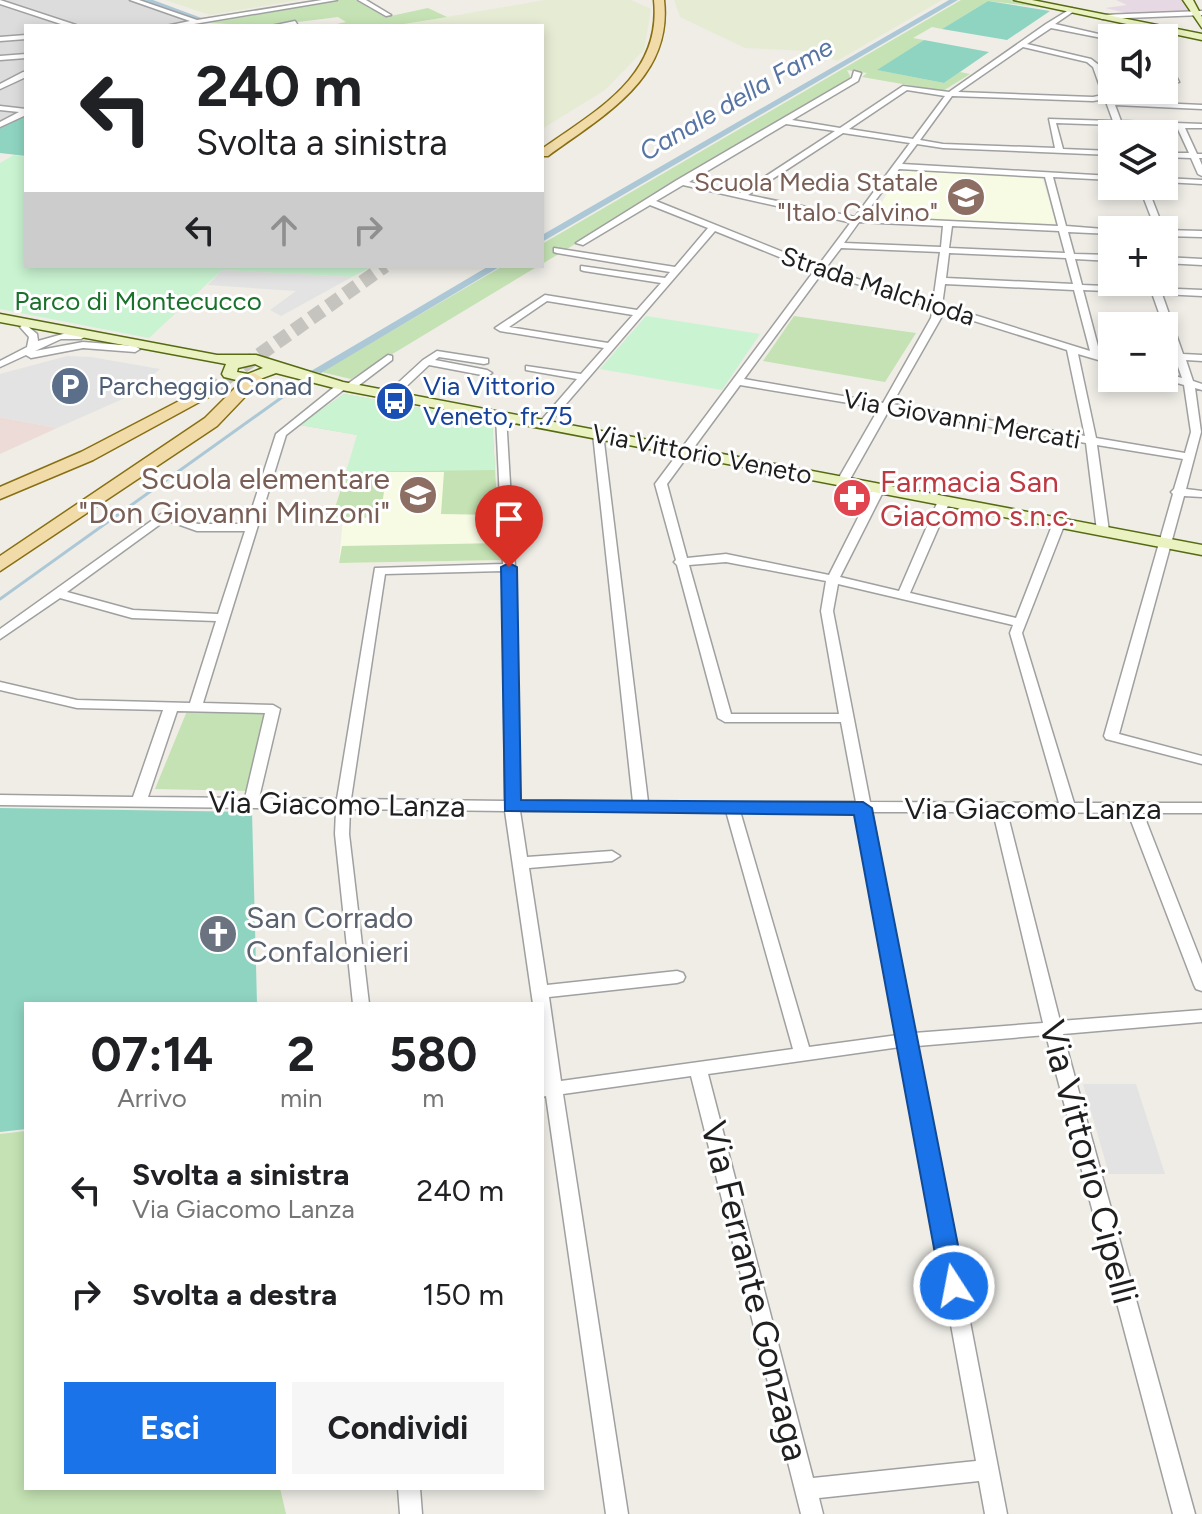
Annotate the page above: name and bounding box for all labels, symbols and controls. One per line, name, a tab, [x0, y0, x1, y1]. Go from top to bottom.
map controls	[1098, 24, 1178, 392]
button: sound	[1098, 24, 1178, 104]
water label: Canale della Fame	[633, 31, 839, 167]
text: 240 m	[196, 53, 362, 120]
icon: left	[64, 56, 168, 160]
button: layers	[1098, 120, 1178, 200]
text: Svolta a sinistra	[196, 121, 448, 164]
place label: Scuola Media Statale "Italo Calvino"	[694, 166, 938, 228]
school or university icon: Scuola Media Statale "Italo Calvino"	[945, 176, 987, 218]
icon: left	[178, 208, 222, 252]
icon: ahead	[262, 208, 306, 252]
icon: right	[346, 208, 390, 252]
button: +	[1098, 216, 1178, 296]
street label: Strada Malchioda	[777, 240, 979, 332]
park label: Parco di Montecucco	[14, 285, 262, 317]
button: −	[1098, 312, 1178, 392]
parking icon: Parcheggio Conad	[49, 365, 91, 407]
place label: Parcheggio Conad	[98, 370, 313, 402]
place label: Via Vittorio Veneto, fr.75	[423, 370, 573, 432]
bus stop icon: Via Vittorio Veneto, fr.75	[374, 380, 416, 422]
street label: Via Giovanni Mercati	[841, 382, 1083, 456]
street label: Via Vittorio Veneto	[589, 417, 815, 491]
place label: Scuola elementare "Don Giovanni Minzoni"	[79, 460, 390, 531]
place label: Farmacia San Giacomo s.n.c.	[880, 463, 1075, 534]
school or university icon: Scuola elementare "Don Giovanni Minzoni"	[397, 474, 439, 516]
pharmacy icon: Farmacia San Giacomo s.n.c.	[831, 477, 873, 519]
pin	[475, 485, 543, 567]
icon: arrive	[487, 497, 531, 541]
street label: Via Giacomo Lanza	[208, 783, 466, 825]
street label: Via Giacomo Lanza	[904, 790, 1162, 827]
place label: San Corrado Confalonieri	[246, 899, 413, 970]
church icon: San Corrado Confalonieri	[197, 913, 239, 955]
street label: Via Vittorio Cipelli	[1030, 1016, 1148, 1308]
text: 07:14	[91, 1025, 213, 1083]
text: 2	[287, 1025, 315, 1083]
text: 580	[389, 1025, 477, 1083]
text: Arrivo	[117, 1082, 187, 1114]
text: min	[280, 1082, 323, 1114]
text: m	[422, 1082, 444, 1114]
street label: Via Ferrante Gonzaga	[692, 1117, 818, 1465]
text: Svolta a sinistra	[132, 1156, 349, 1193]
icon: left	[64, 1168, 108, 1212]
text: 240 m	[416, 1172, 504, 1209]
text: Via Giacomo Lanza	[132, 1193, 355, 1225]
position arrow	[912, 1244, 996, 1328]
icon: right	[64, 1272, 108, 1316]
text: Svolta a destra	[132, 1276, 337, 1313]
text: 150 m	[422, 1276, 504, 1313]
button: Esci	[64, 1382, 276, 1474]
button: Condividi	[292, 1382, 504, 1474]

